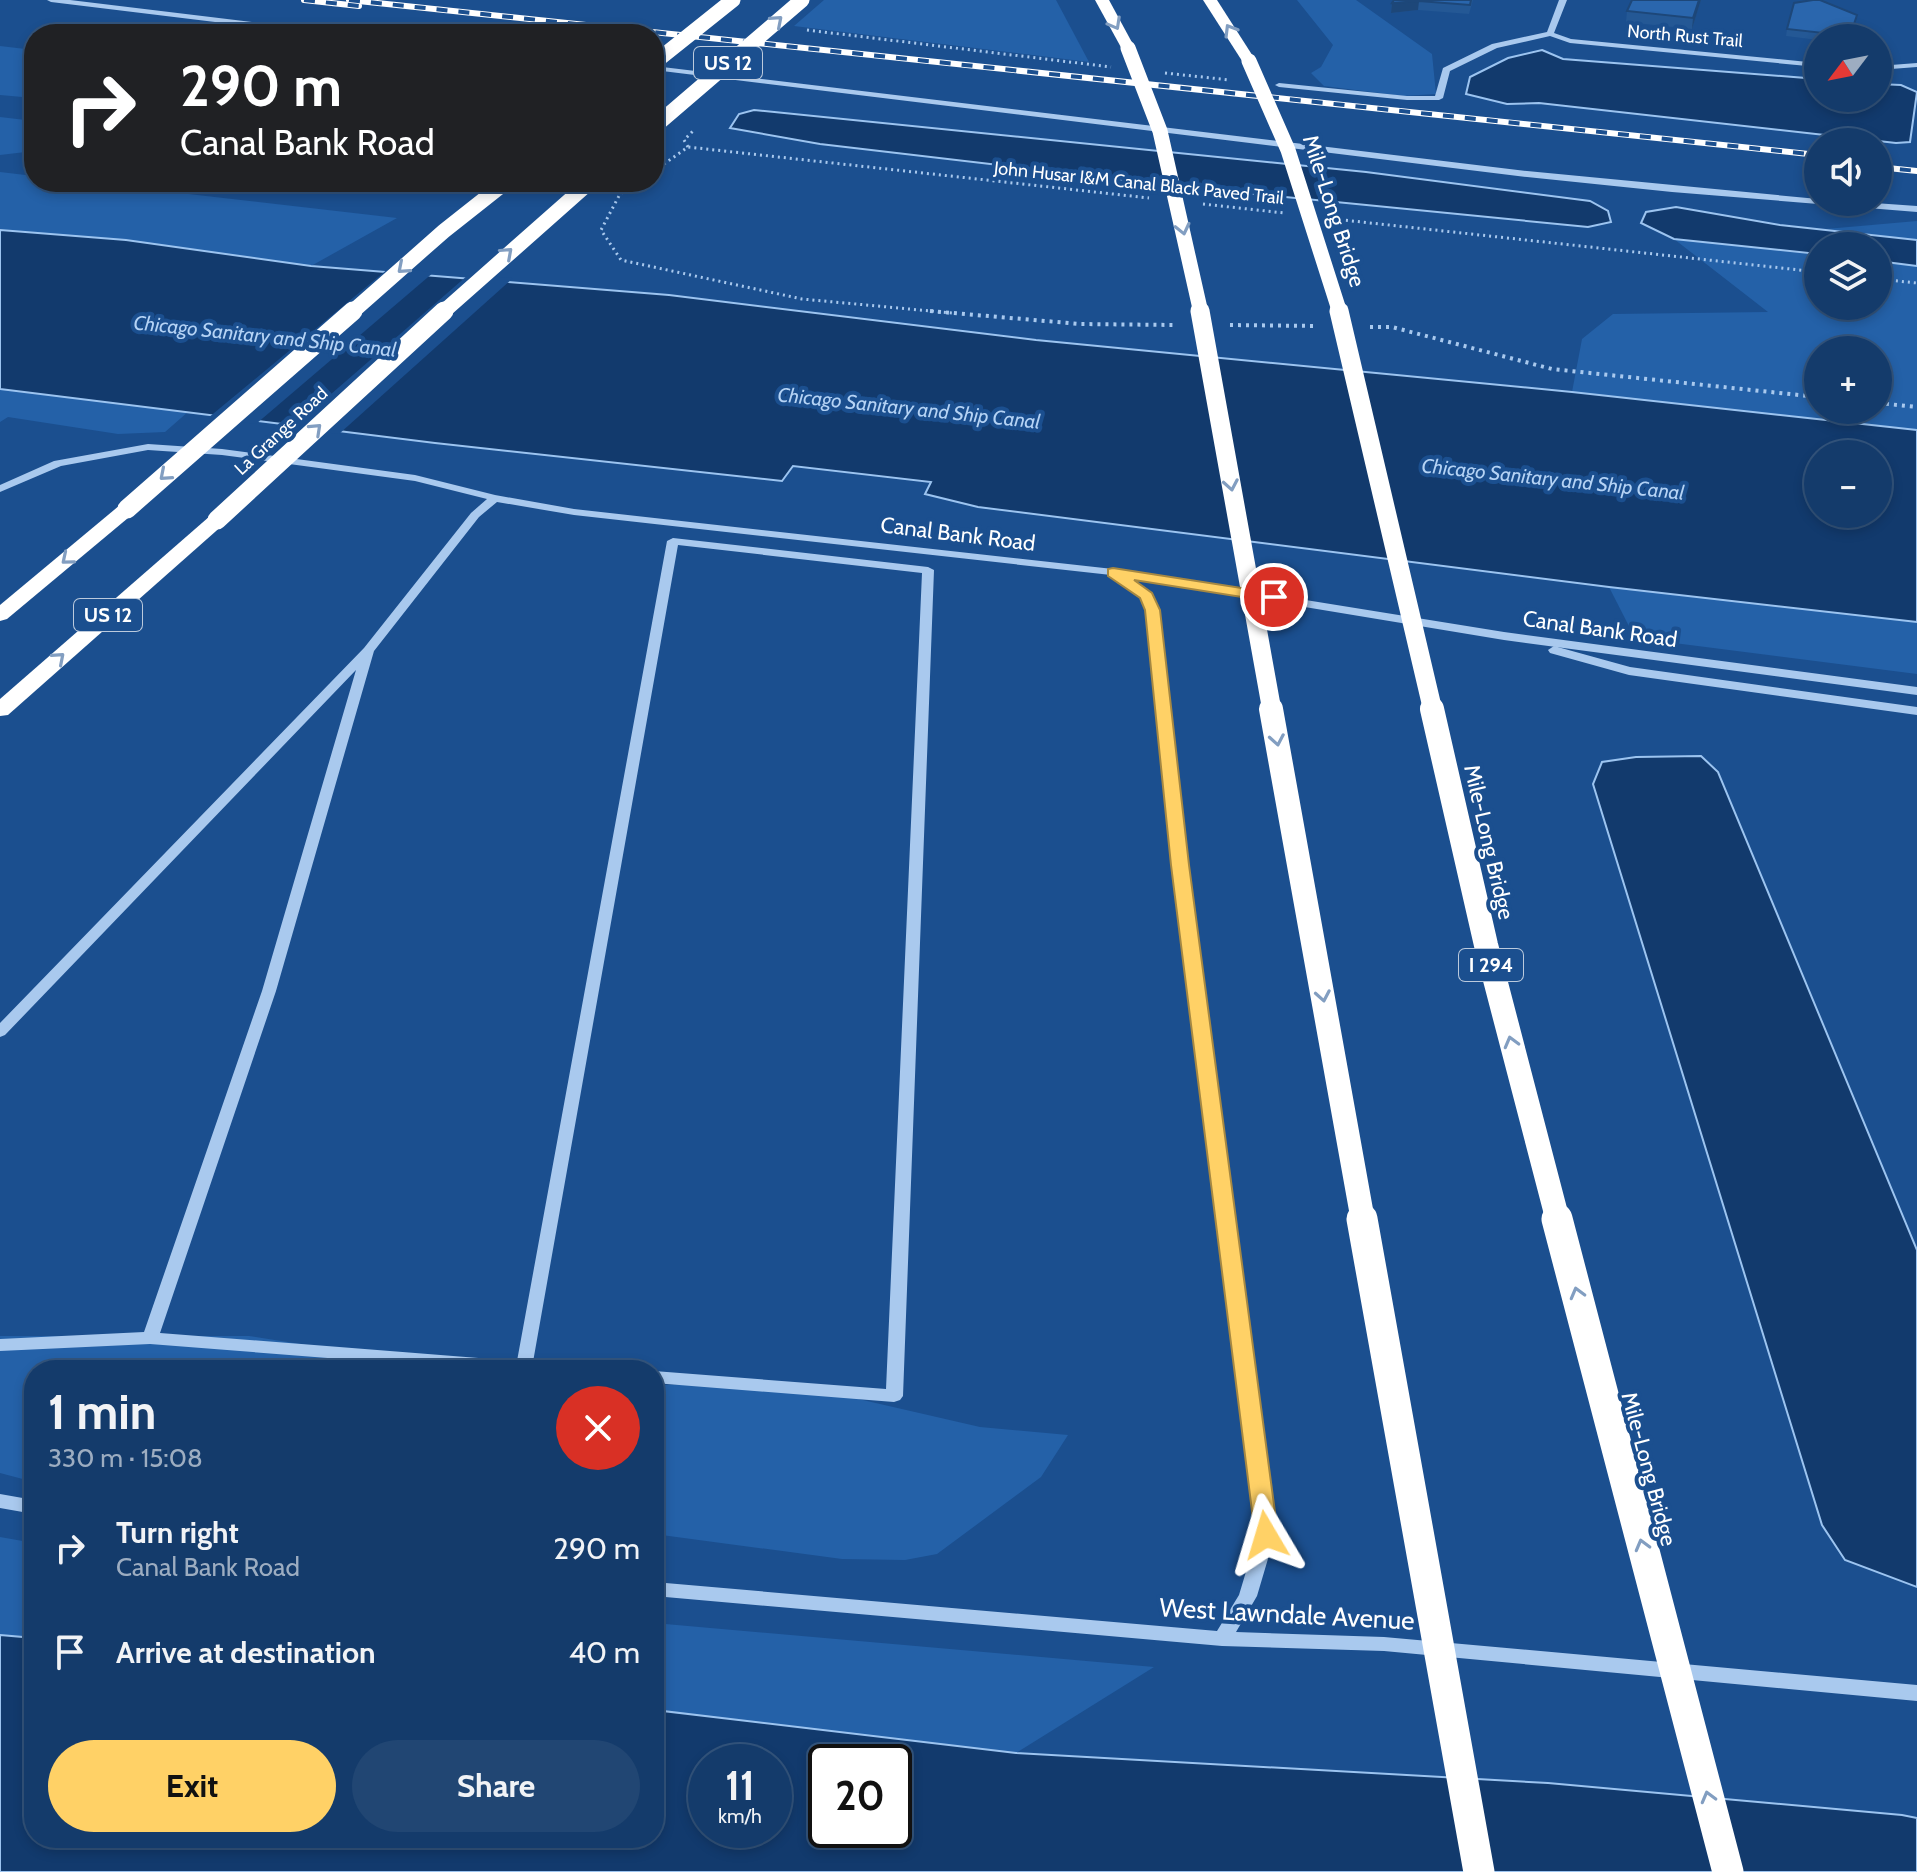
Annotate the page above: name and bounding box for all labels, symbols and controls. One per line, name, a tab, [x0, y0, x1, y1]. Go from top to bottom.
one-way arrow	[768, 16, 782, 31]
one-way arrow	[1105, 16, 1120, 30]
street label: North Rust Trail	[1626, 20, 1744, 52]
one-way arrow	[1225, 24, 1240, 39]
north arrow	[1804, 24, 1892, 112]
map controls	[1804, 24, 1892, 528]
road number: US 12	[694, 47, 762, 79]
text: 290 m	[180, 52, 342, 120]
icon: right	[48, 56, 152, 160]
text: Canal Bank Road	[180, 120, 435, 164]
button: sound	[1804, 128, 1892, 216]
street label: Mile-Long Bridge	[1297, 132, 1371, 290]
street label: John Husar I&M Canal Black Paved Trail	[992, 157, 1286, 209]
one-way arrow	[1174, 222, 1191, 235]
button: layers	[1804, 232, 1892, 320]
one-way arrow	[498, 248, 513, 263]
one-way arrow	[397, 258, 412, 272]
water label: Chicago Sanitary and Ship Canal	[133, 310, 398, 362]
button: +	[1804, 336, 1892, 424]
street label: La Grange Road	[230, 382, 332, 480]
water label: Chicago Sanitary and Ship Canal	[777, 382, 1042, 434]
one-way arrow	[306, 424, 321, 438]
button: −	[1804, 440, 1892, 528]
water label: Chicago Sanitary and Ship Canal	[1421, 453, 1686, 505]
one-way arrow	[159, 466, 174, 480]
one-way arrow	[1222, 478, 1239, 491]
street label: Canal Bank Road	[879, 511, 1037, 557]
one-way arrow	[62, 549, 76, 564]
pin	[1240, 563, 1308, 631]
icon: arrive	[1252, 575, 1296, 619]
road number: US 12	[74, 599, 142, 631]
street label: Canal Bank Road	[1521, 605, 1679, 653]
one-way arrow	[49, 654, 64, 668]
one-way arrow	[1267, 734, 1284, 747]
street label: Mile-Long Bridge	[1458, 762, 1520, 922]
road number: I 294	[1459, 949, 1523, 981]
one-way arrow	[1313, 990, 1330, 1003]
one-way arrow	[1504, 1035, 1520, 1049]
one-way arrow	[1569, 1287, 1586, 1301]
text: 1 min	[48, 1383, 156, 1441]
button: close	[556, 1386, 640, 1470]
street label: Mile-Long Bridge	[1615, 1389, 1683, 1549]
text: 330 m · 15:08	[48, 1442, 203, 1474]
position arrow	[1224, 1493, 1308, 1577]
text: Turn right	[116, 1514, 239, 1551]
icon: right	[48, 1526, 92, 1570]
text: 290 m	[553, 1530, 640, 1567]
one-way arrow	[1635, 1538, 1652, 1552]
text: Canal Bank Road	[116, 1551, 300, 1583]
street label: West Lawndale Avenue	[1159, 1591, 1415, 1637]
icon: arrive	[48, 1630, 92, 1674]
text: Arrive at destination	[116, 1634, 376, 1671]
text: 40 m	[569, 1634, 640, 1671]
button: Exit	[48, 1740, 336, 1832]
button: Share	[352, 1740, 640, 1832]
speed limit sign: 20	[808, 1744, 912, 1848]
text: 11	[725, 1761, 755, 1810]
one-way arrow	[1700, 1790, 1717, 1804]
text: km/h	[718, 1804, 762, 1828]

